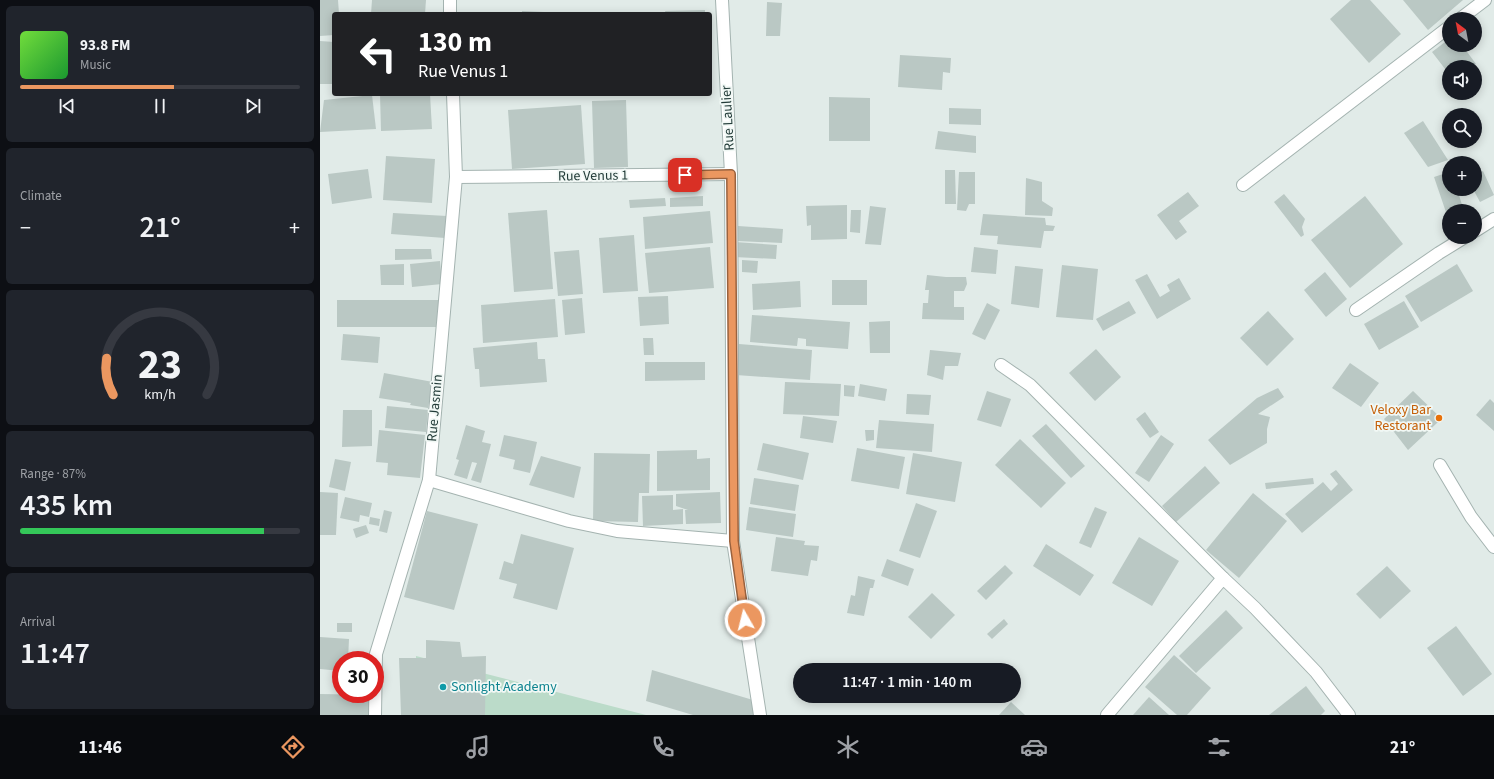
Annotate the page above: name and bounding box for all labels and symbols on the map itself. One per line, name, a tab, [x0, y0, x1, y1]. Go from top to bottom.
north arrow	[1442, 12, 1482, 52]
street label: Rue Laulier	[716, 85, 740, 151]
pin	[668, 158, 702, 192]
street label: Rue Venus 1	[558, 165, 628, 187]
street label: Rue Jasmin	[422, 373, 448, 443]
place label: Veloxy Bar Restorant	[1370, 400, 1431, 436]
marker: Veloxy Bar Restorant	[1434, 413, 1444, 423]
position arrow	[724, 599, 766, 641]
speed limit sign: 30	[332, 651, 384, 703]
place label: Sonlight Academy	[451, 677, 557, 697]
marker: Sonlight Academy	[438, 682, 448, 692]

